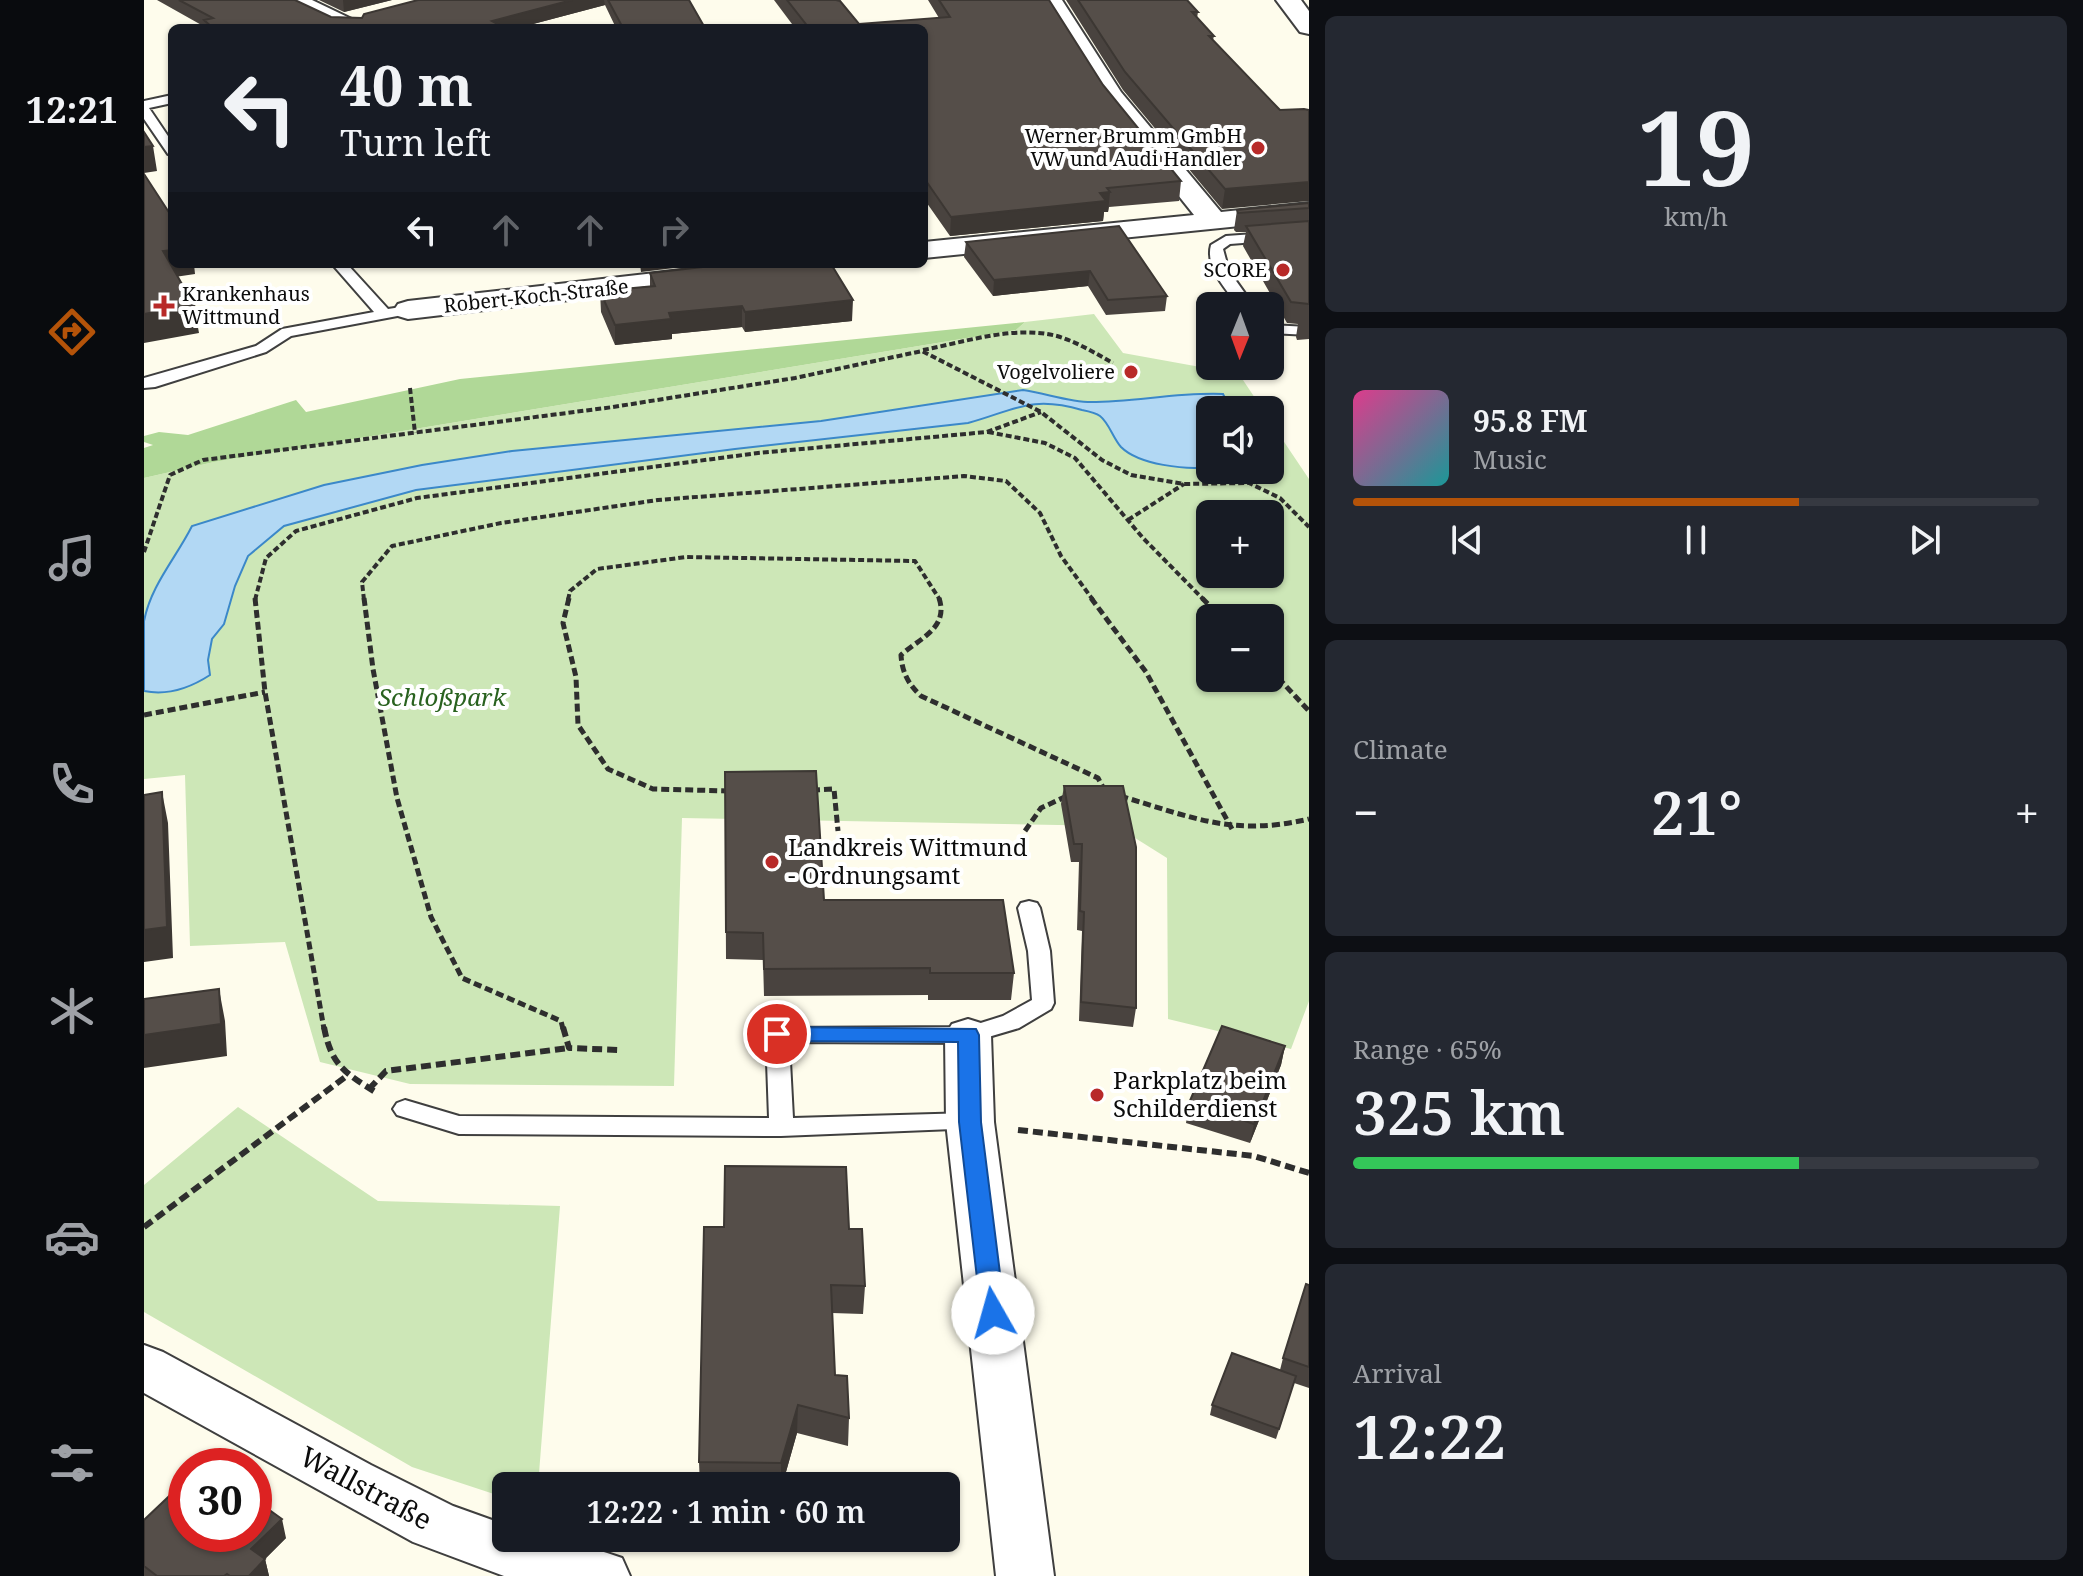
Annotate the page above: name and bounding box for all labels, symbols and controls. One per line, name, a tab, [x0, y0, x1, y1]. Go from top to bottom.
text: 40 m	[340, 46, 473, 122]
icon: left	[208, 56, 312, 160]
text: 19	[1637, 75, 1755, 216]
text: 12:21	[26, 85, 118, 134]
text: Turn left	[340, 118, 491, 167]
place label: Werner Brumm GmbH VW und Audi Handler	[1024, 122, 1243, 172]
marker: Werner Brumm GmbH VW und Audi Handler	[1249, 139, 1267, 157]
text: km/h	[1664, 198, 1728, 234]
icon: left	[400, 208, 444, 252]
icon: ahead	[484, 208, 528, 252]
icon: ahead	[568, 208, 612, 252]
icon: right	[652, 208, 696, 252]
place label: SCORE	[1203, 256, 1267, 283]
marker: SCORE	[1274, 261, 1292, 279]
street label: Robert-Koch-Straße	[442, 272, 630, 319]
place label: Krankenhaus Wittmund	[182, 280, 310, 330]
north arrow	[1196, 292, 1284, 380]
map controls	[1196, 292, 1284, 692]
marker: Krankenhaus Wittmund	[153, 295, 175, 317]
icon: directions	[44, 304, 100, 360]
place label: Vogelvoliere	[997, 358, 1115, 385]
marker: Vogelvoliere	[1122, 363, 1140, 381]
button: sound	[1196, 396, 1284, 484]
text: 95.8 FM	[1473, 400, 1588, 441]
text: Music	[1473, 441, 1547, 477]
button: +	[1196, 500, 1284, 588]
icon: previous	[1445, 518, 1489, 562]
icon: pause	[1674, 518, 1718, 562]
icon: next	[1903, 518, 1947, 562]
icon: music	[44, 530, 100, 586]
button: −	[1196, 604, 1284, 692]
park label: Schloßpark	[378, 680, 507, 713]
text: Climate	[1353, 731, 1448, 767]
icon: phone	[44, 756, 100, 812]
text: 21°	[1651, 771, 1742, 853]
text: −	[1353, 782, 1378, 842]
text: +	[2014, 782, 2039, 842]
place label: Landkreis Wittmund - Ordnungsamt	[788, 830, 1028, 891]
marker: Landkreis Wittmund - Ordnungsamt	[763, 853, 781, 871]
icon: climate	[44, 983, 100, 1039]
pin	[743, 1000, 811, 1068]
icon: arrive	[755, 1012, 799, 1056]
text: Range · 65%	[1353, 1031, 1502, 1067]
place label: Parkplatz beim Schilderdienst	[1113, 1063, 1287, 1124]
text: 325 km	[1353, 1071, 1565, 1153]
marker: Parkplatz beim Schilderdienst	[1088, 1086, 1106, 1104]
icon: car	[44, 1209, 100, 1265]
position arrow	[951, 1271, 1035, 1355]
text: Arrival	[1353, 1355, 1442, 1391]
text: 12:22	[1353, 1395, 1506, 1477]
icon: filters	[44, 1435, 100, 1491]
street label: Wallstraße	[294, 1436, 439, 1538]
speed limit sign: 30	[168, 1448, 272, 1552]
text: 12:22 · 1 min · 60 m	[587, 1491, 865, 1532]

